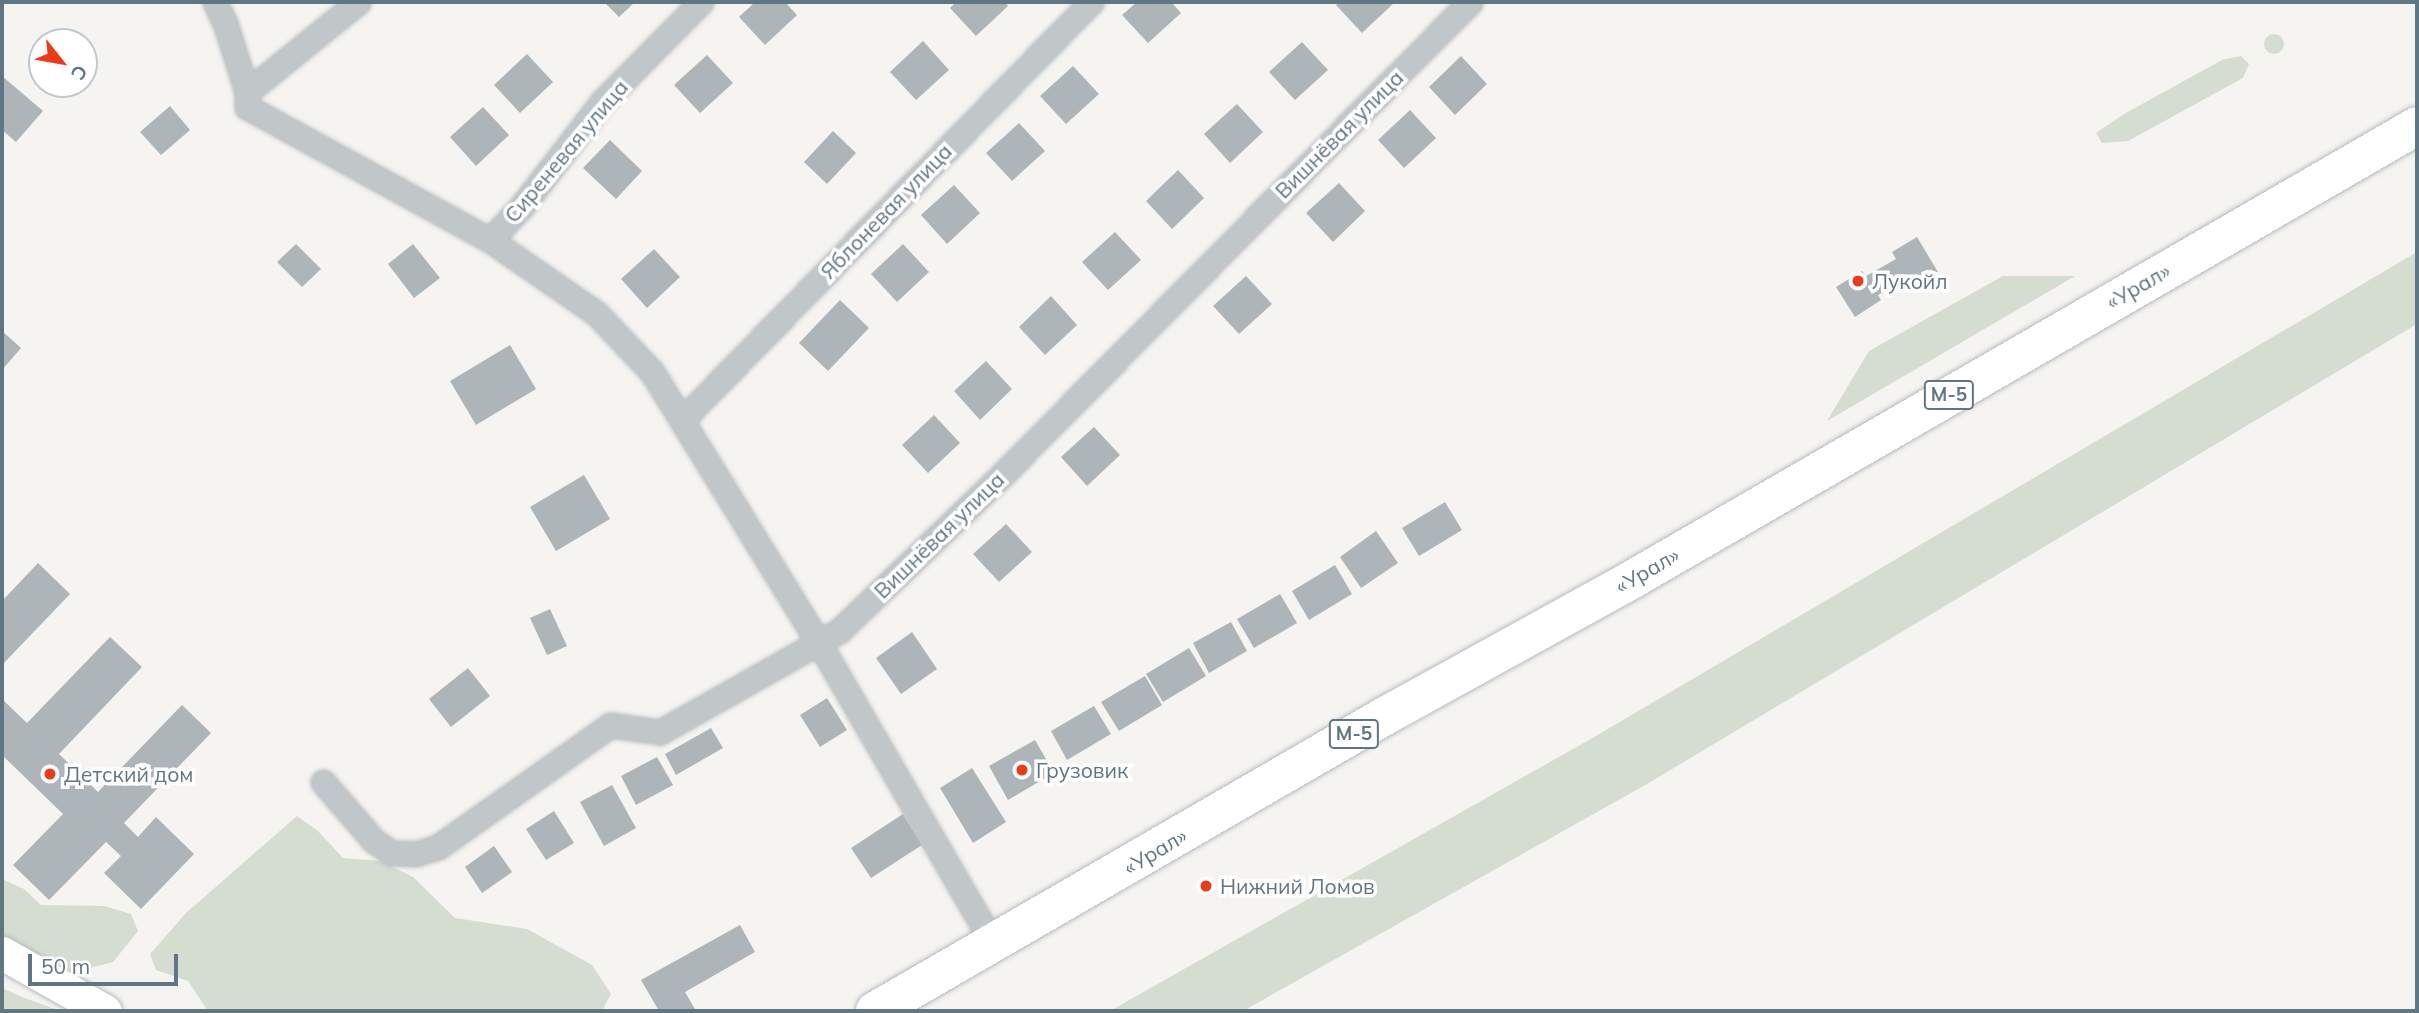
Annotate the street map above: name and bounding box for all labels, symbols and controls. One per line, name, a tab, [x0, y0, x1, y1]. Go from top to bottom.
north arrow	[28, 28, 98, 98]
text: С	[66, 61, 93, 85]
street label: Вишнёвая улица	[1270, 65, 1408, 203]
street label: Сиреневая улица	[499, 75, 633, 227]
street label: Яблоневая улица	[815, 138, 957, 284]
street label: «Урал»	[2102, 258, 2174, 314]
place label: Лукойл	[1872, 268, 1948, 294]
marker: Лукойл	[1850, 273, 1866, 289]
road number: М-5	[1923, 380, 1975, 410]
street label: Вишнёвая улица	[869, 467, 1009, 603]
street label: «Урал»	[1611, 542, 1683, 598]
road number: М-5	[1328, 719, 1380, 750]
place label: Грузовик	[1036, 757, 1128, 783]
place label: Детский дом	[64, 761, 193, 787]
marker: Грузовик	[1014, 762, 1030, 778]
marker: Детский дом	[42, 766, 58, 782]
street label: «Урал»	[1119, 822, 1191, 880]
place label: Нижний Ломов	[1220, 873, 1375, 899]
marker: Нижний Ломов	[1198, 878, 1214, 894]
scale bar	[32, 940, 182, 984]
text: 50 m	[41, 953, 90, 979]

